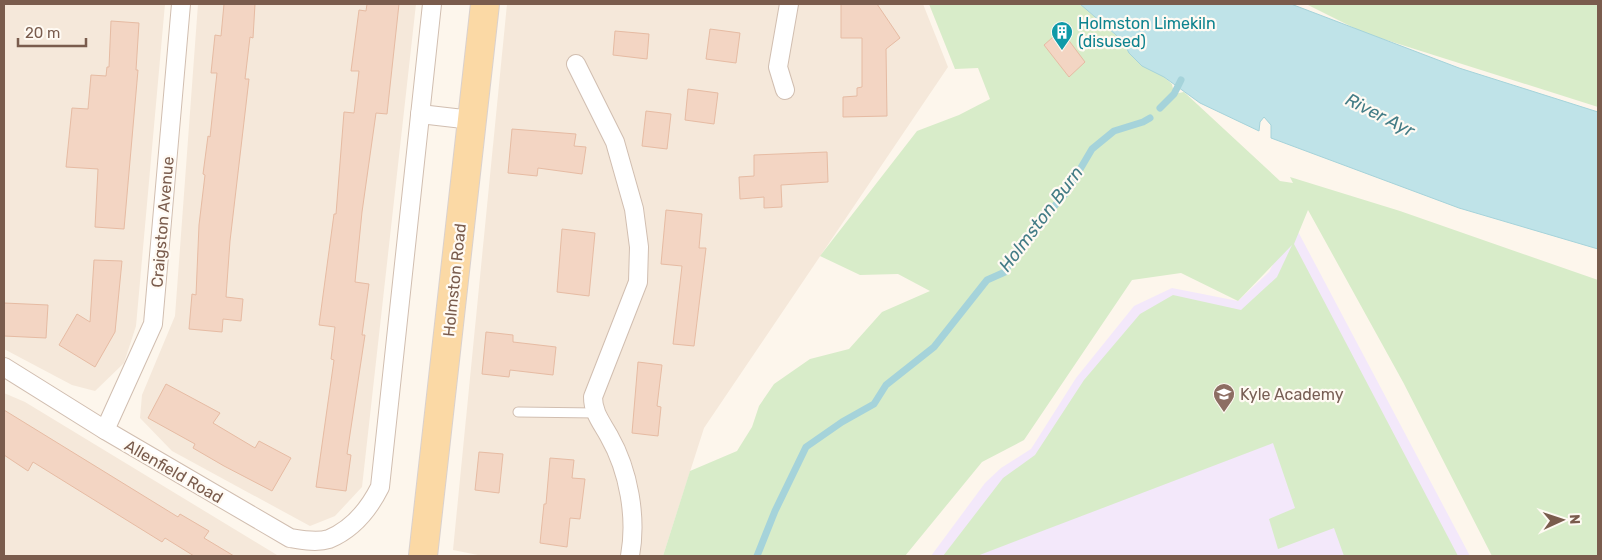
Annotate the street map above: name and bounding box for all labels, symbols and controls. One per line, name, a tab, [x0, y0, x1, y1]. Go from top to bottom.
place label: Holmston Limekiln (disused)	[1078, 14, 1216, 51]
scale bar	[18, 15, 85, 47]
building icon: Holmston Limekiln (disused)	[1050, 20, 1074, 51]
text: 20 m	[25, 24, 60, 42]
water label: River Ayr	[1342, 88, 1419, 142]
street label: Craigston Avenue	[147, 156, 178, 288]
water label: Holmston Burn	[994, 162, 1088, 276]
street label: Holmston Road	[439, 222, 470, 338]
school or university icon: Kyle Academy	[1212, 382, 1236, 413]
place label: Kyle Academy	[1240, 385, 1344, 404]
street label: Allenfield Road	[121, 436, 226, 507]
north arrow	[1537, 495, 1587, 545]
text: N	[1566, 514, 1583, 525]

